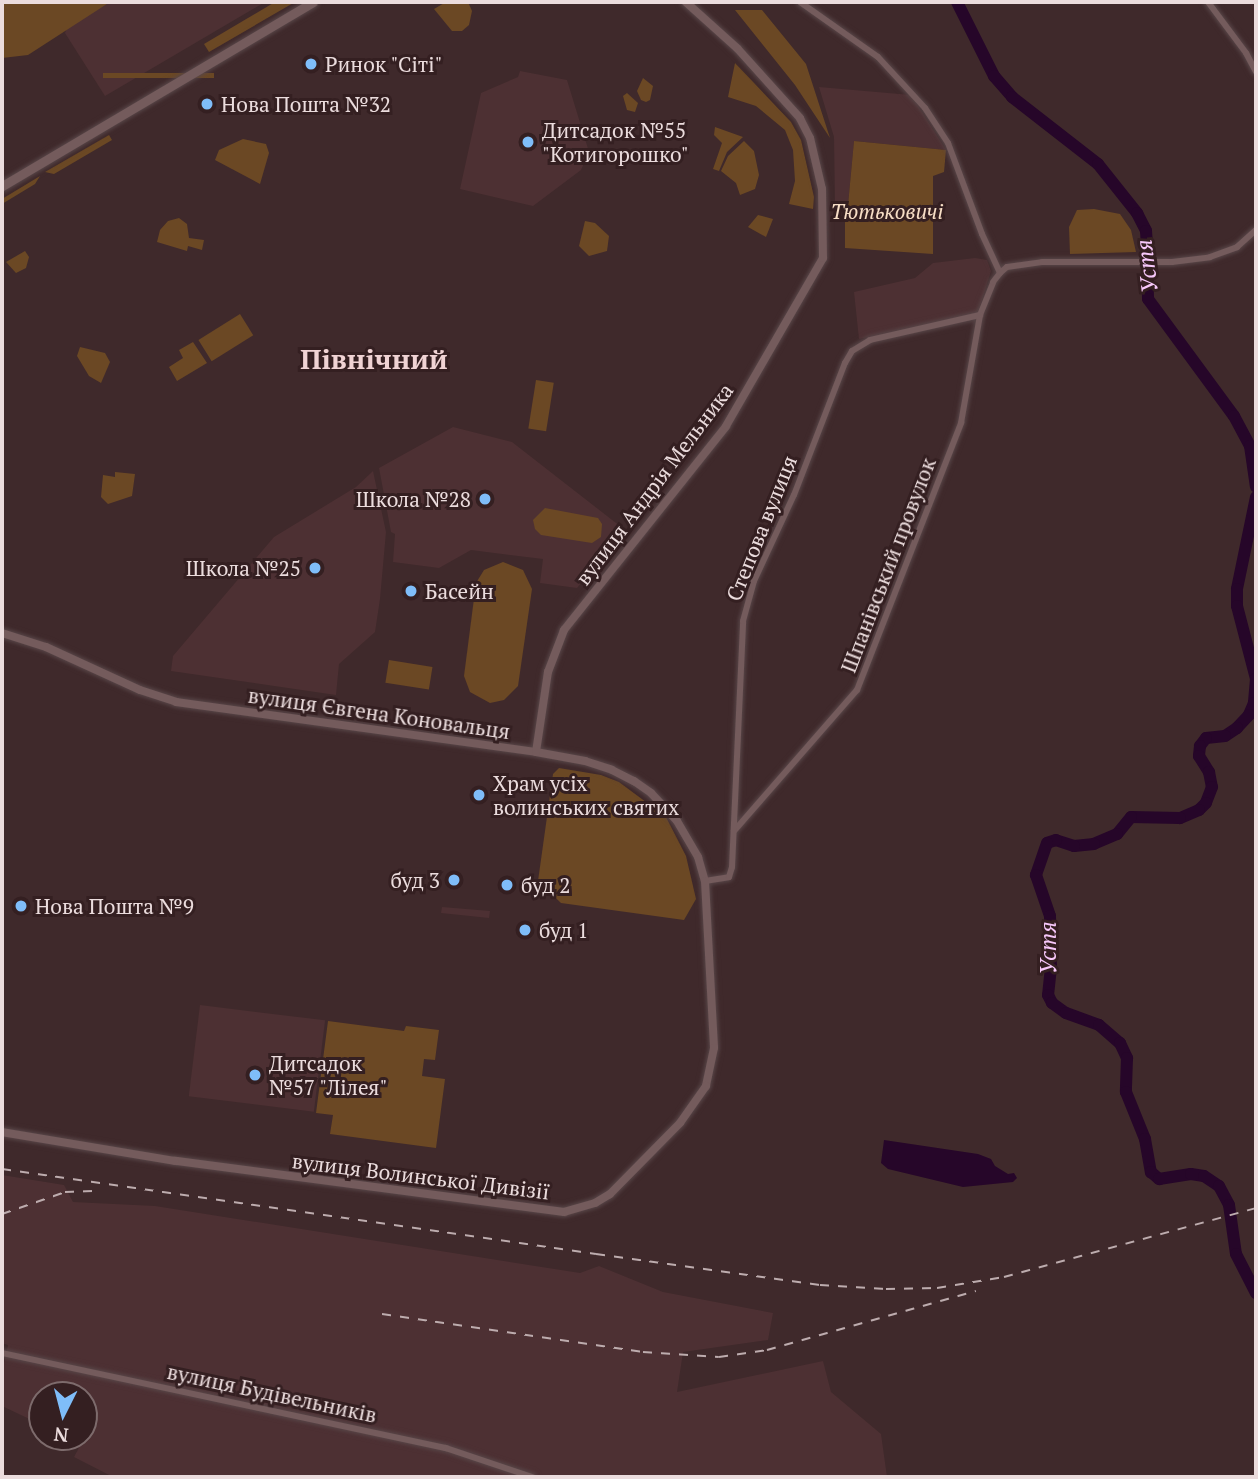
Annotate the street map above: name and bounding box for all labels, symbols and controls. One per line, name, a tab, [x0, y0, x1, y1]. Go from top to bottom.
place label: Ринок "Сіті"	[325, 51, 443, 77]
marker: Ринок "Сіті"	[303, 56, 319, 72]
place label: Нова Пошта №32	[221, 91, 391, 117]
marker: Нова Пошта №32	[199, 96, 215, 112]
place label: Дитсадок №55 "Котигорошко"	[542, 117, 689, 167]
marker: Дитсадок №55 "Котигорошко"	[520, 134, 536, 150]
park label: Тютьковичі	[831, 198, 943, 224]
water label: Устя	[1130, 238, 1164, 294]
district label: Північний	[300, 342, 448, 376]
street label: вулиця Андрія Мельника	[570, 378, 738, 590]
street label: Степова вулиця	[720, 452, 802, 604]
street label: Шпанівський провулок	[835, 454, 941, 676]
place label: Школа №28	[356, 486, 471, 512]
marker: Школа №28	[477, 491, 493, 507]
place label: Школа №25	[186, 555, 301, 581]
marker: Школа №25	[307, 560, 323, 576]
place label: Басейн	[425, 578, 494, 604]
marker: Басейн	[403, 583, 419, 599]
street label: вулиця Євгена Коновальця	[247, 682, 511, 744]
place label: Храм усіх волинських святих	[493, 770, 679, 820]
marker: Храм усіх волинських святих	[471, 787, 487, 803]
place label: буд 3	[390, 867, 440, 893]
marker: буд 3	[446, 872, 462, 888]
place label: буд 2	[521, 872, 571, 898]
marker: буд 2	[499, 877, 515, 893]
place label: Нова Пошта №9	[35, 893, 194, 919]
marker: Нова Пошта №9	[13, 898, 29, 914]
place label: буд 1	[539, 917, 589, 943]
water label: Устя	[1034, 921, 1062, 975]
marker: буд 1	[517, 922, 533, 938]
place label: Дитсадок №57 "Лілея"	[269, 1050, 388, 1100]
marker: Дитсадок №57 "Лілея"	[247, 1067, 263, 1083]
street label: вулиця Волинської Дивізії	[291, 1148, 551, 1204]
street label: вулиця Будівельників	[165, 1358, 379, 1428]
north arrow	[28, 1381, 98, 1451]
text: N	[52, 1422, 69, 1449]

